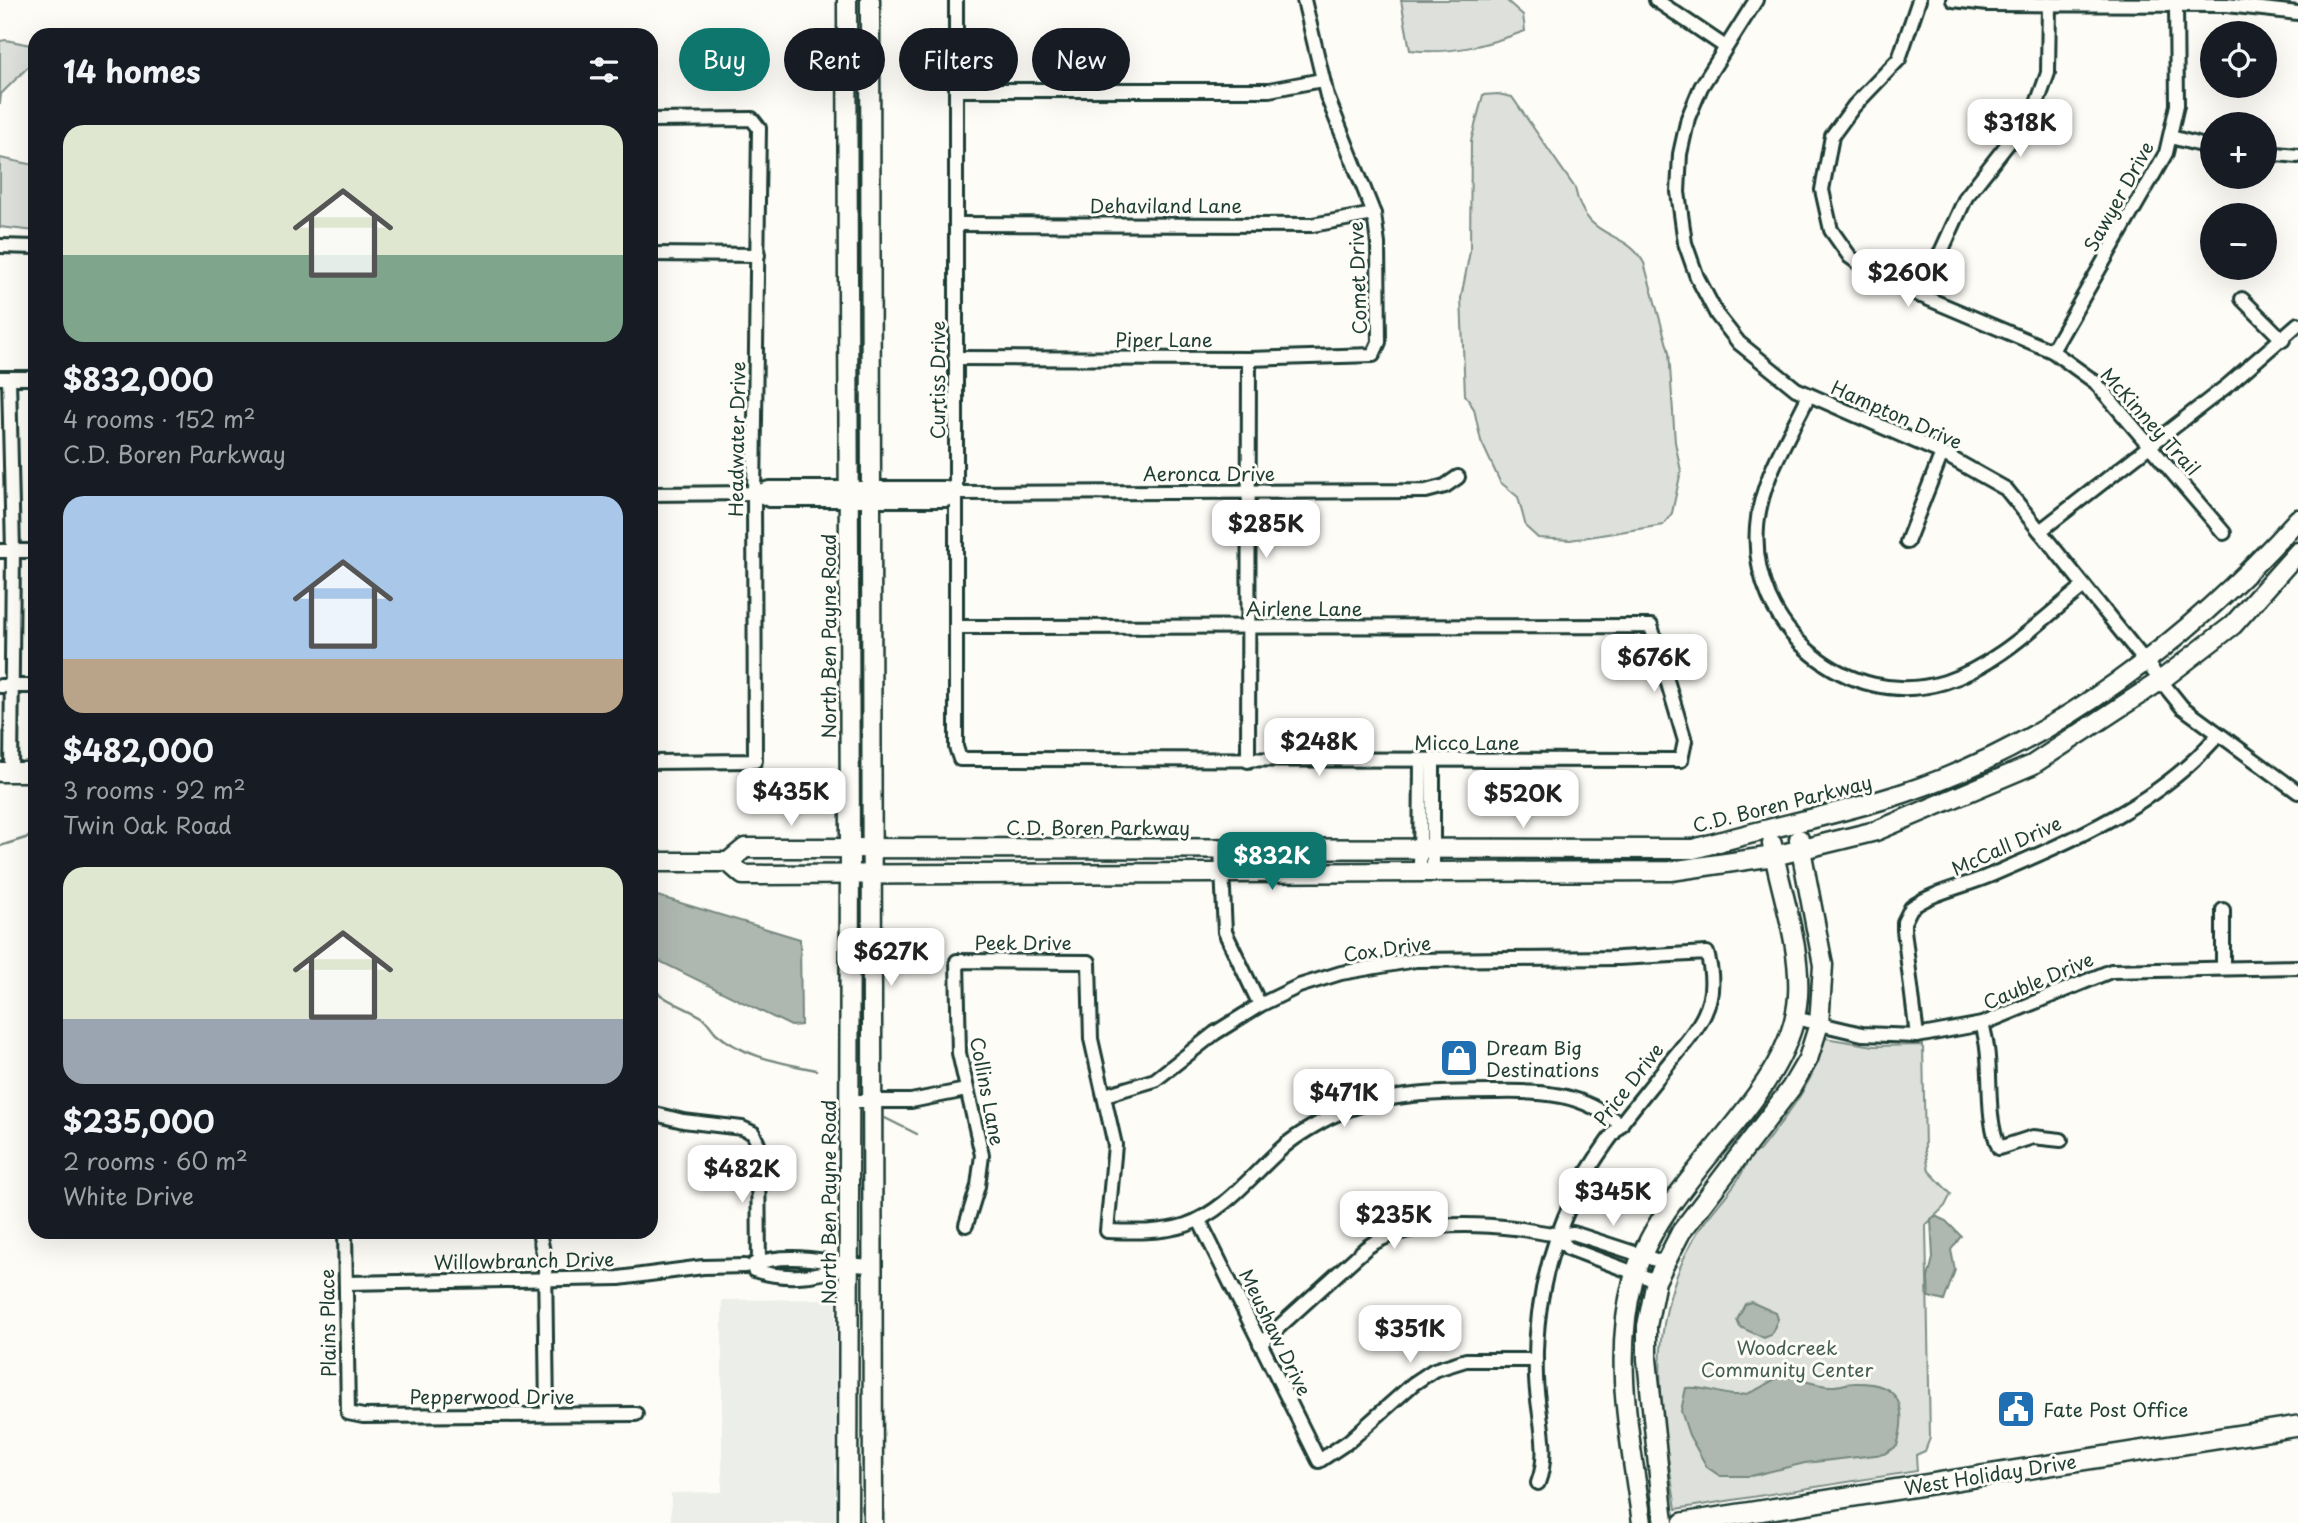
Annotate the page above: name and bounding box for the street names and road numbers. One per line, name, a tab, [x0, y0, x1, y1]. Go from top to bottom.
street label: Sawyer Drive	[2076, 136, 2160, 256]
street label: Dehaviland Lane	[1090, 191, 1242, 219]
street label: Comet Drive	[1341, 221, 1373, 335]
street label: Curtiss Drive	[923, 321, 951, 439]
street label: Piper Lane	[1115, 325, 1213, 353]
street label: Headwater Drive	[721, 361, 751, 517]
street label: McKinney Trail	[2095, 361, 2207, 481]
street label: Hampton Drive	[1827, 373, 1967, 455]
street label: Aeronca Drive	[1143, 459, 1275, 487]
street label: North Ben Payne Road	[814, 534, 842, 738]
street label: Airlene Lane	[1246, 594, 1362, 622]
street label: Micco Lane	[1414, 728, 1520, 756]
street label: C.D. Boren Parkway	[1689, 767, 1875, 839]
street label: McCall Drive	[1947, 808, 2065, 882]
street label: C.D. Boren Parkway	[1006, 813, 1190, 841]
street label: Peek Drive	[975, 928, 1071, 956]
street label: Cox Drive	[1341, 928, 1433, 968]
street label: Cauble Drive	[1979, 944, 2097, 1016]
street label: Collins Lane	[964, 1034, 1012, 1148]
street label: Price Drive	[1587, 1036, 1669, 1132]
street label: North Ben Payne Road	[814, 1100, 842, 1304]
street label: Willowbranch Drive	[433, 1244, 615, 1276]
street label: Meushaw Drive	[1233, 1264, 1319, 1400]
street label: Plains Place	[312, 1269, 342, 1377]
street label: Pepperwood Drive	[409, 1382, 575, 1410]
street label: West Holiday Drive	[1902, 1447, 2078, 1501]

